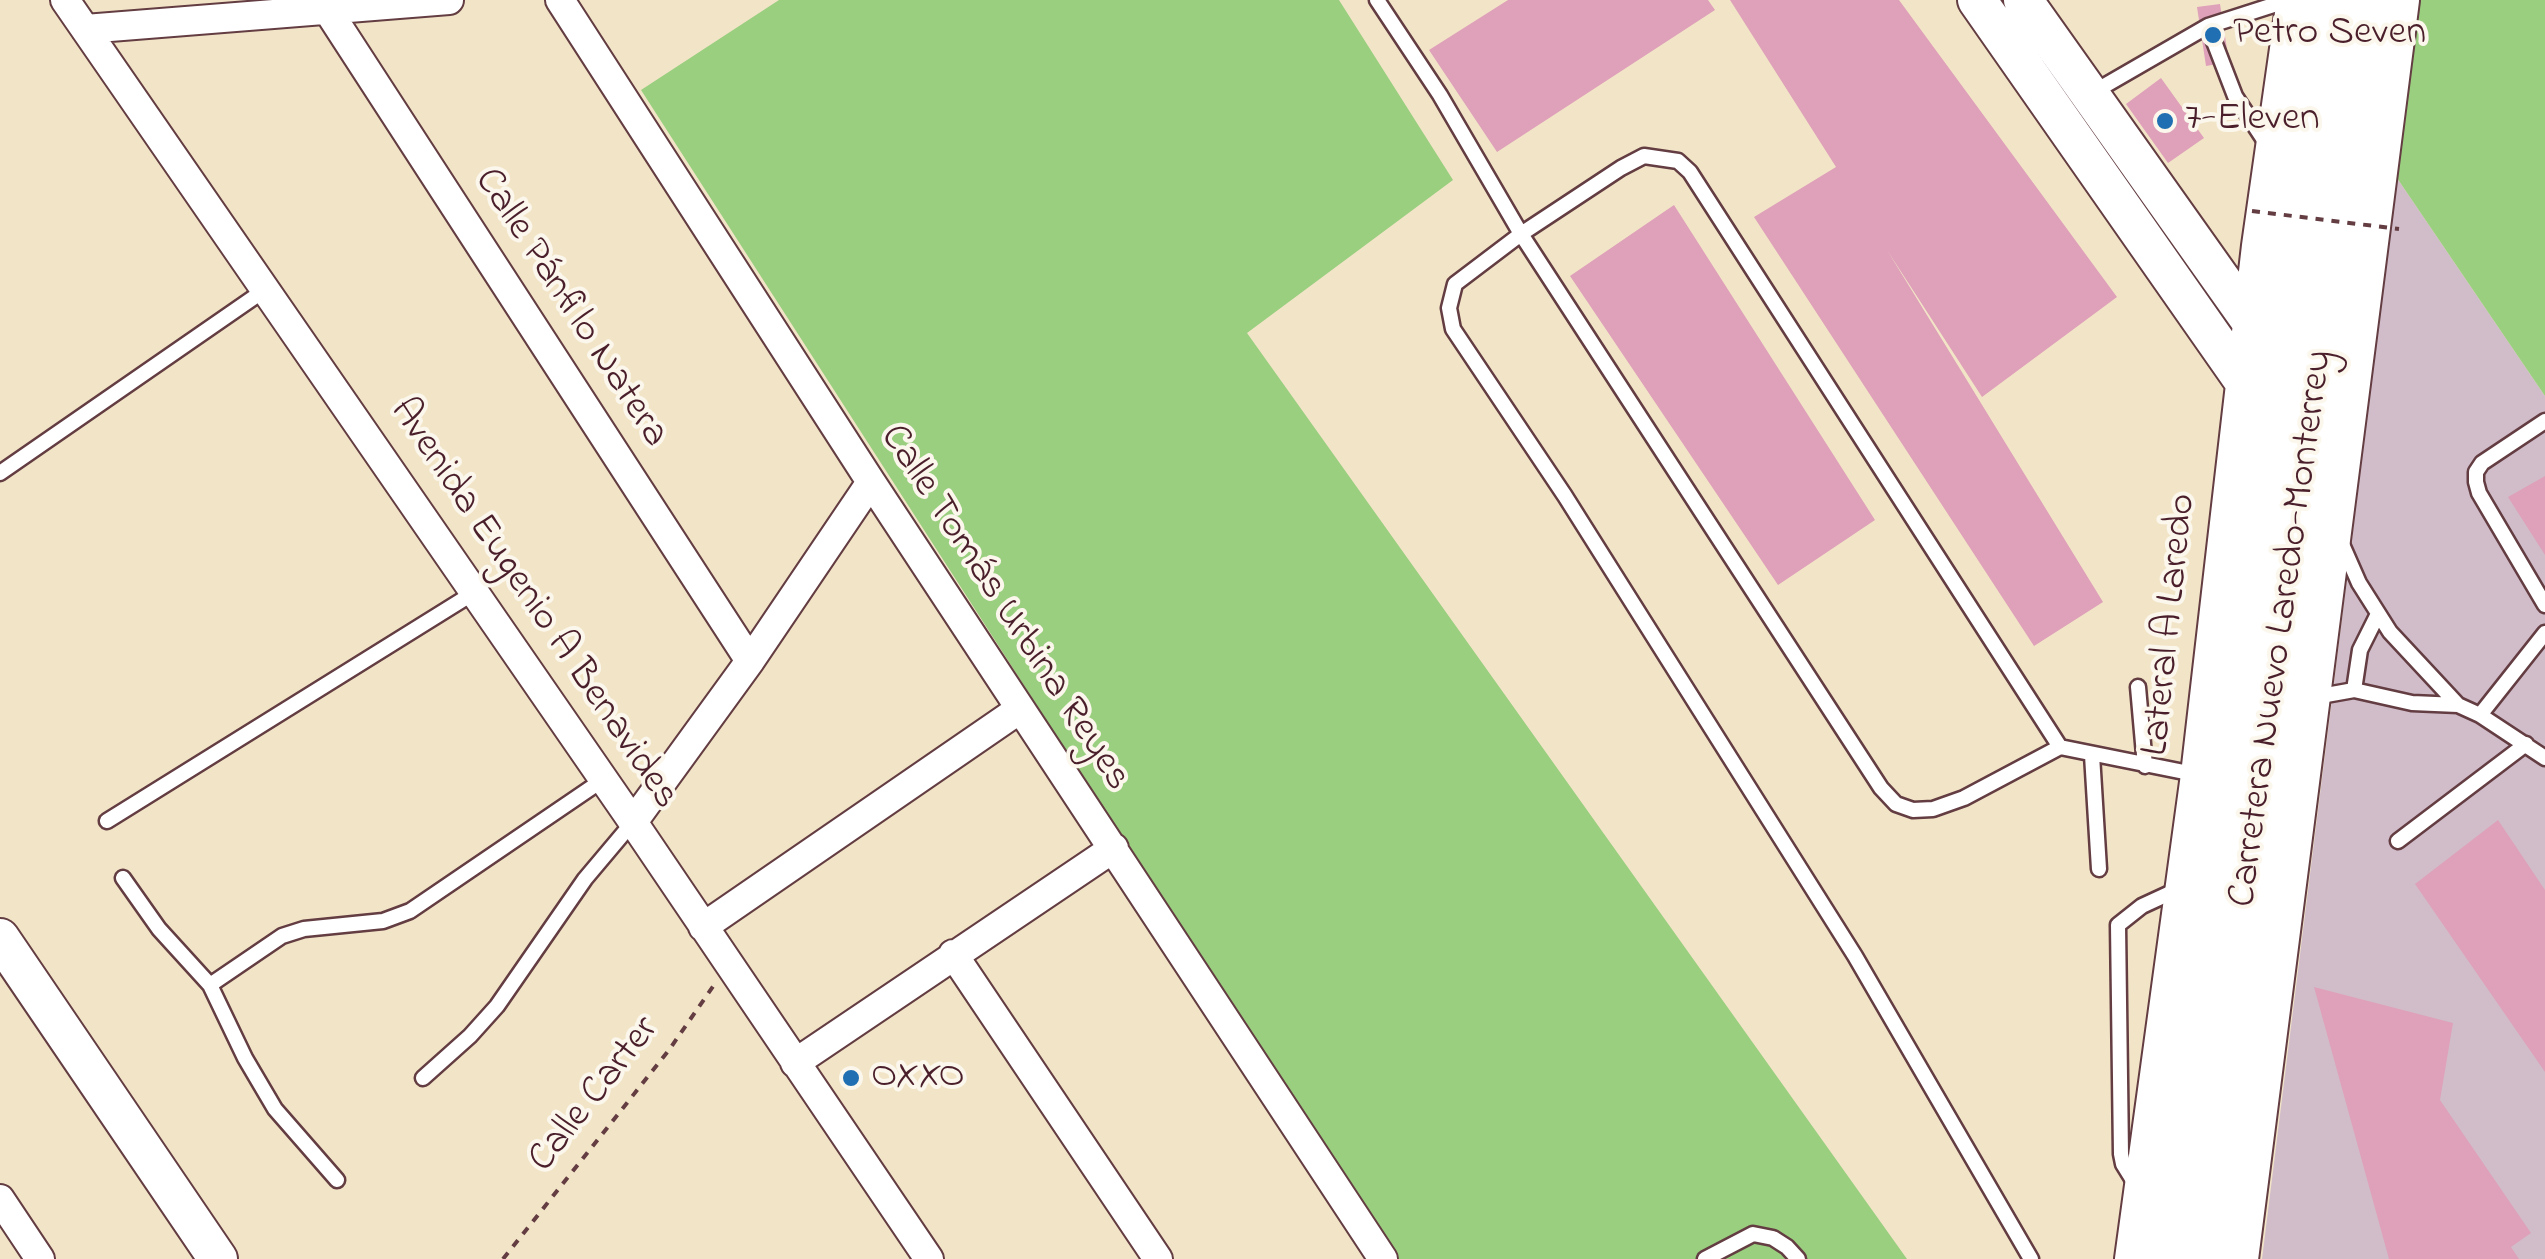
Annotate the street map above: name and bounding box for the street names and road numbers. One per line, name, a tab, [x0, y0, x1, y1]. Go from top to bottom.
street label: Calle Pánfilo Natera	[461, 161, 677, 457]
street label: Carretera Nuevo Laredo-Monterrey	[2221, 348, 2347, 910]
street label: Avenida Eugenio A Benavides	[376, 391, 688, 819]
street label: Calle Tomás Urbina Reyes	[867, 417, 1139, 801]
street label: Lateral A Laredo	[2134, 492, 2210, 758]
street label: Calle Carter	[520, 1008, 672, 1184]

